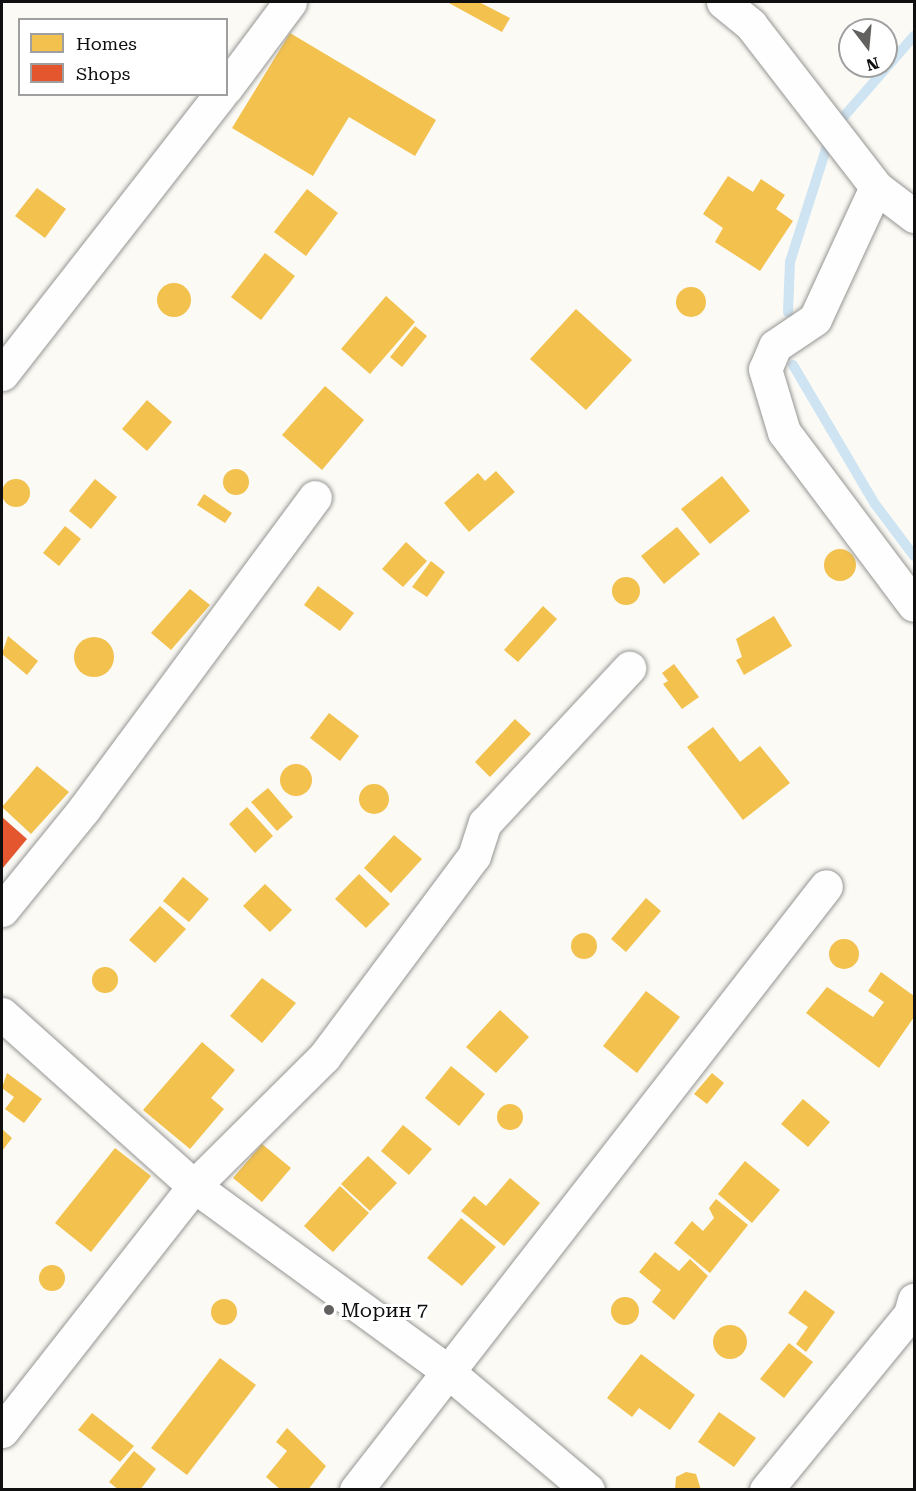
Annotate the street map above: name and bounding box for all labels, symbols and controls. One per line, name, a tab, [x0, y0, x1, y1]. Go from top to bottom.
legend	[18, 18, 228, 96]
north arrow	[838, 18, 898, 78]
text: Homes	[76, 33, 137, 54]
text: N	[864, 53, 881, 75]
text: Shops	[76, 63, 130, 84]
place label: Морин 7	[341, 1298, 428, 1322]
marker: Морин 7	[322, 1303, 336, 1317]

